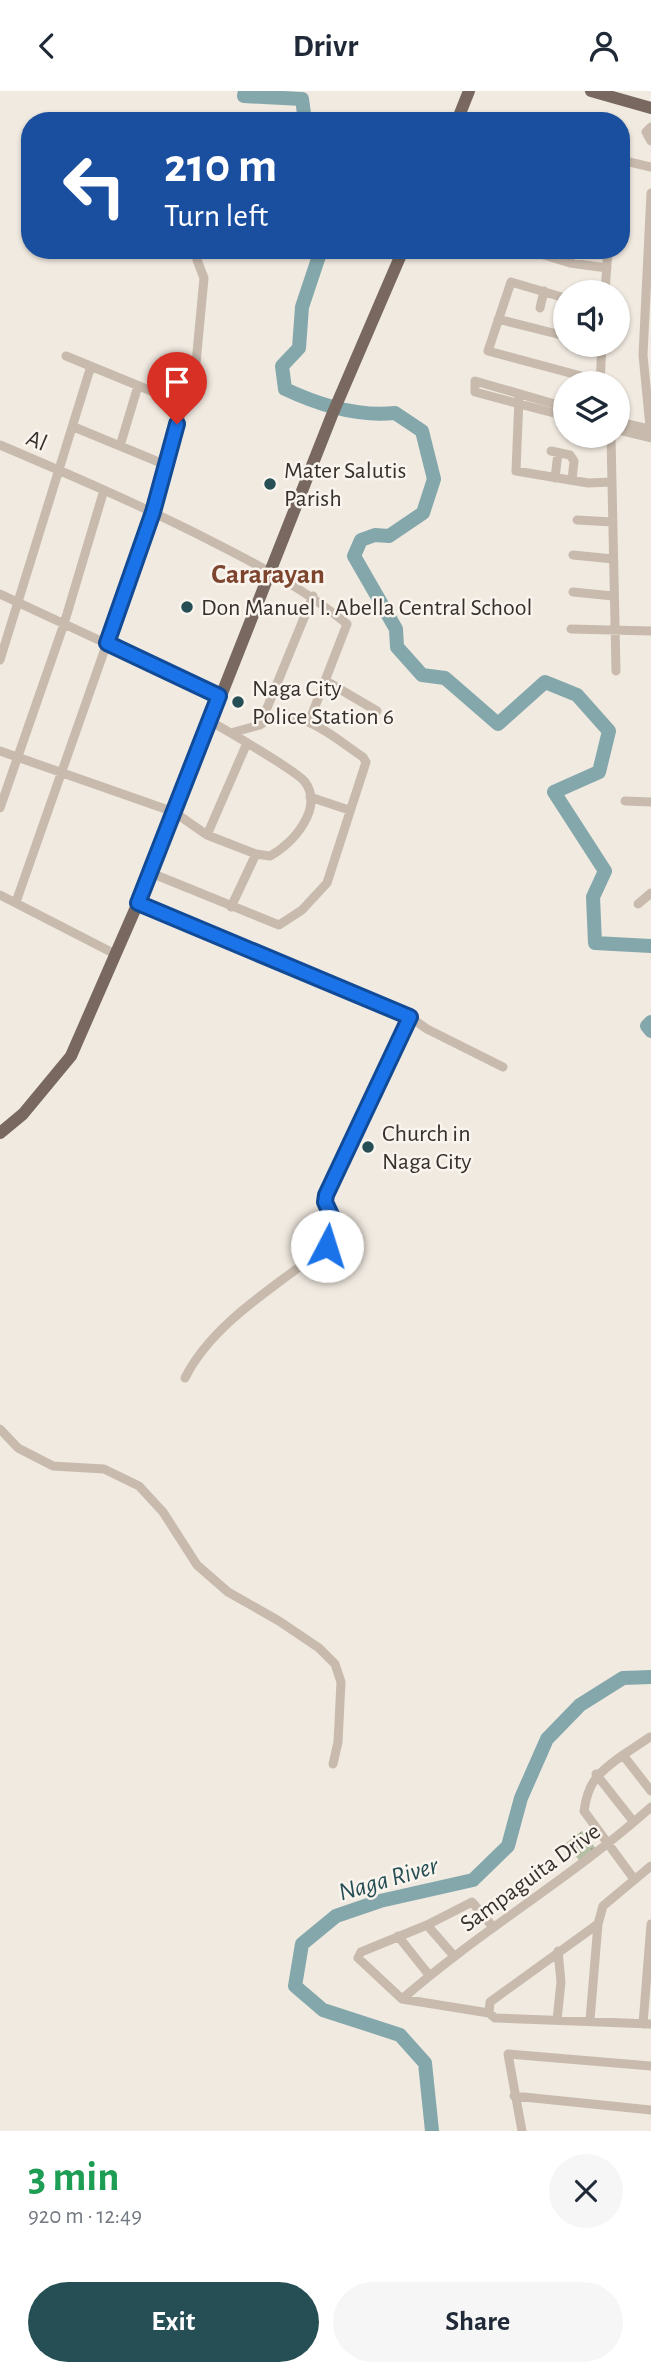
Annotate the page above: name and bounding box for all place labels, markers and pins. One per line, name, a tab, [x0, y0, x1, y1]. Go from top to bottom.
pin	[147, 352, 207, 424]
place label: Mater Salutis Parish	[284, 459, 406, 511]
marker: Mater Salutis Parish	[262, 476, 278, 492]
place label: Don Manuel I. Abella Central School	[201, 596, 533, 620]
marker: Don Manuel I. Abella Central School	[179, 599, 195, 615]
place label: Naga City Police Station 6	[252, 677, 394, 729]
marker: Naga City Police Station 6	[230, 694, 246, 710]
place label: Church in Naga City	[382, 1122, 472, 1174]
marker: Church in Naga City	[360, 1139, 376, 1155]

